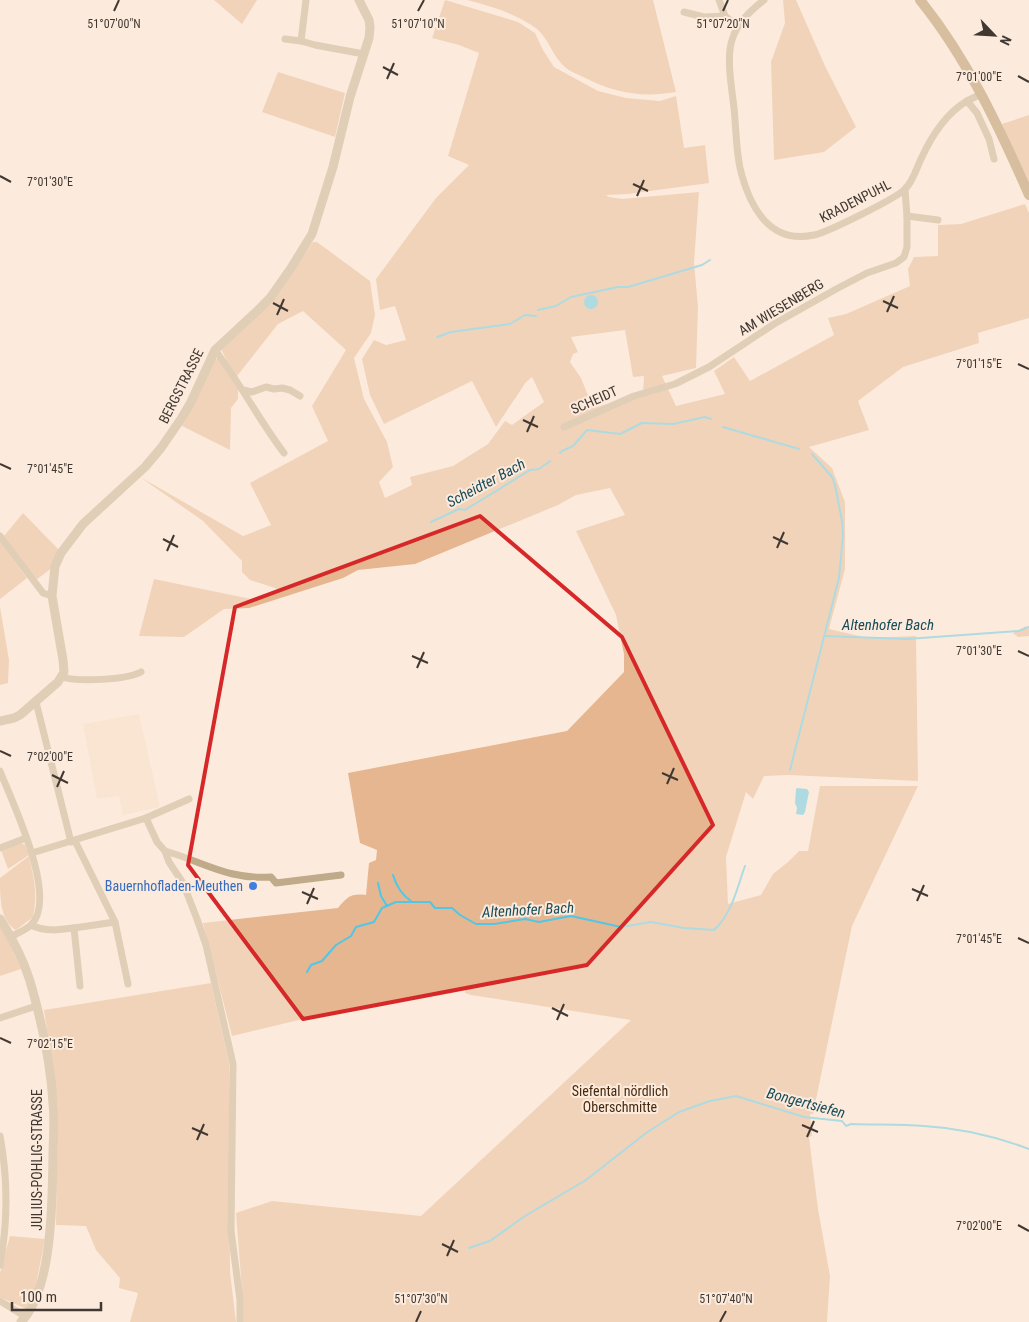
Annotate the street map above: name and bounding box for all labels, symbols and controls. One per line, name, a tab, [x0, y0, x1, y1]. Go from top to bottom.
north arrow	[969, 10, 1019, 60]
text: 51°07'00"N	[87, 17, 141, 31]
text: 51°07'10"N	[391, 17, 445, 31]
text: 51°07'20"N	[696, 17, 750, 31]
text: N	[997, 33, 1015, 48]
text: 7°01'00"E	[956, 70, 1002, 84]
text: 7°01'30"E	[27, 175, 73, 189]
street label: KRADENPUHL	[817, 176, 894, 226]
street label: AM WIESENBERG	[736, 275, 826, 339]
street label: BERGSTRASSE	[155, 346, 207, 426]
text: 7°01'15"E	[956, 357, 1002, 371]
street label: SCHEIDT	[568, 383, 620, 417]
water label: Scheidter Bach	[444, 455, 528, 511]
text: 7°01'45"E	[27, 462, 73, 476]
water label: Altenhofer Bach	[841, 616, 934, 634]
text: 7°01'30"E	[956, 644, 1002, 658]
text: 7°02'00"E	[27, 750, 73, 764]
place label: Bauernhofladen-Meuthen	[105, 878, 243, 894]
marker: Bauernhofladen-Meuthen	[247, 880, 259, 892]
water label: Altenhofer Bach	[481, 899, 574, 921]
text: 7°01'45"E	[956, 932, 1002, 946]
text: 7°02'15"E	[27, 1037, 73, 1051]
park label: Siefental nördlich Oberschmitte	[572, 1083, 668, 1115]
water label: Bongertsiefen	[765, 1084, 847, 1122]
street label: JULIUS-POHLIG-STRASSE	[29, 1089, 45, 1231]
text: 7°02'00"E	[956, 1219, 1002, 1233]
scale bar	[12, 1280, 101, 1312]
text: 100 m	[20, 1288, 57, 1306]
text: 51°07'30"N	[394, 1292, 448, 1306]
text: 51°07'40"N	[699, 1292, 753, 1306]

